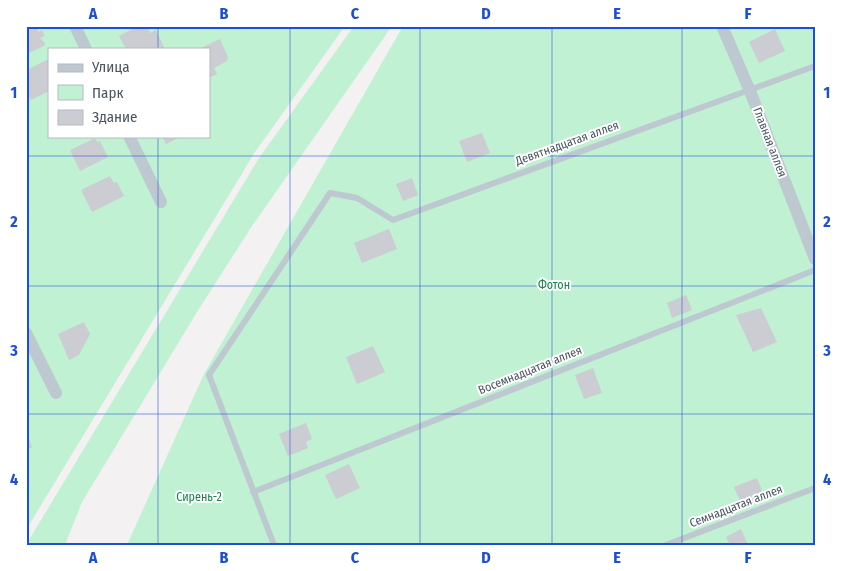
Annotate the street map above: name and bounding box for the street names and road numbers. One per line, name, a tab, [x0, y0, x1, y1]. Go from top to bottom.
street label: Главная аллея	[750, 105, 790, 179]
street label: Девятнадцатая аллея	[513, 118, 621, 169]
street label: Восемнадцатая аллея	[476, 343, 584, 397]
street label: Семнадцатая аллея	[688, 482, 784, 530]

